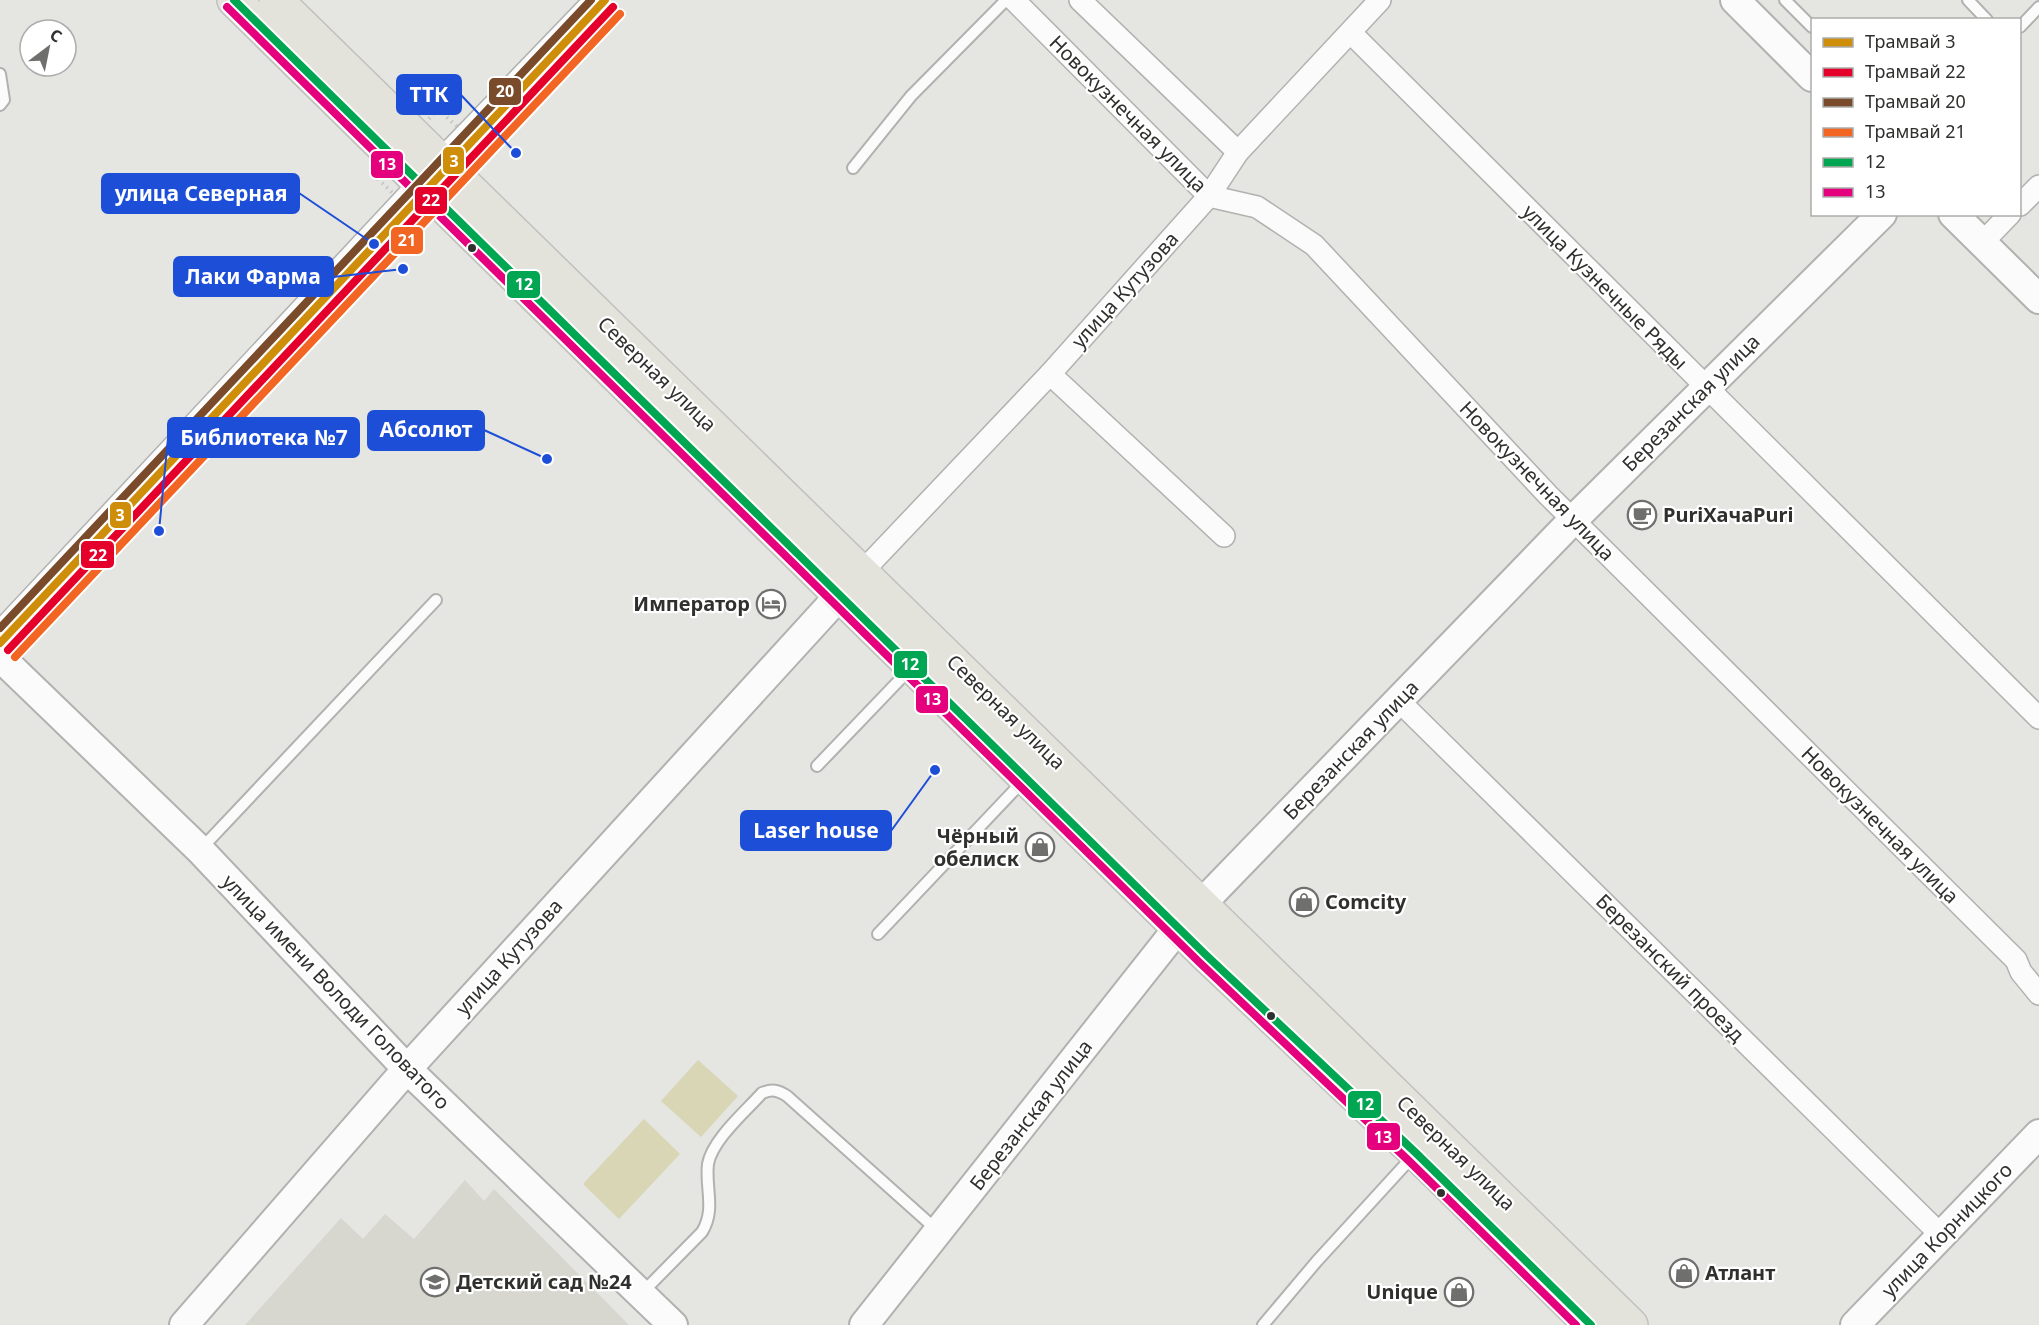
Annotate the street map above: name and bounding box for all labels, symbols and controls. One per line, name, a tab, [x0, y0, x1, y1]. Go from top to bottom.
north arrow	[18, 18, 78, 78]
legend	[1811, 18, 2021, 216]
text: С	[46, 23, 66, 47]
street label: Новокузнечная улица	[1044, 29, 1213, 198]
text: Трамвай 3	[1865, 29, 1956, 53]
text: Трамвай 22	[1865, 59, 1966, 83]
callout: ТТК	[397, 75, 461, 114]
line badge: 20	[488, 77, 522, 106]
text: ТТК	[409, 80, 449, 108]
text: 20	[496, 80, 514, 102]
text: Трамвай 20	[1865, 89, 1966, 113]
text: Трамвай 21	[1865, 119, 1966, 143]
line badge: 3	[442, 146, 465, 175]
text: 12	[1865, 149, 1886, 173]
line badge: 13	[370, 150, 404, 179]
text: 3	[449, 150, 459, 172]
text: 13	[378, 153, 396, 175]
callout: улица Северная	[102, 174, 299, 213]
text: улица Северная	[114, 179, 287, 207]
text: 13	[1865, 179, 1886, 203]
line badge: 22	[414, 186, 448, 215]
text: 22	[422, 189, 440, 211]
street label: улица Кузнечные Ряды	[1517, 198, 1694, 375]
line badge: 21	[390, 226, 424, 255]
street label: улица Кутузова	[1065, 226, 1184, 354]
text: 21	[398, 229, 416, 251]
unlabelled marker	[466, 242, 478, 254]
callout: Лаки Фарма	[174, 257, 333, 296]
text: Лаки Фарма	[185, 262, 321, 290]
line badge: 12	[506, 270, 541, 299]
text: 12	[515, 273, 533, 295]
street label: Северная улица	[592, 310, 723, 437]
street label: Березанская улица	[1616, 328, 1765, 477]
street label: Новокузнечная улица	[1454, 395, 1621, 566]
callout: Абсолют	[368, 411, 484, 450]
text: Абсолют	[380, 415, 473, 443]
callout: Библиотека №7	[168, 418, 359, 457]
text: Библиотека №7	[180, 423, 348, 451]
cafe icon: PuriХачаPuri	[1626, 499, 1658, 531]
line badge: 3	[109, 501, 132, 529]
place label: PuriХачаPuri	[1663, 501, 1793, 528]
text: 3	[115, 504, 125, 526]
line badge: 22	[80, 540, 115, 569]
text: 22	[89, 544, 107, 566]
hotel icon: Император	[755, 588, 787, 620]
place label: Император	[633, 590, 750, 617]
street label: Северная улица	[941, 648, 1072, 775]
line badge: 12	[893, 650, 928, 679]
text: 12	[901, 653, 919, 675]
street label: Березанская улица	[1277, 674, 1424, 825]
line badge: 13	[915, 685, 949, 714]
text: 13	[923, 688, 941, 710]
street label: Новокузнечная улица	[1796, 740, 1965, 909]
callout: Laser house	[741, 811, 891, 850]
text: Laser house	[753, 816, 879, 844]
place label: Чёрный обелиск	[934, 822, 1020, 872]
shop icon: Чёрный обелиск	[1024, 831, 1056, 863]
street label: улица имени Володи Головатого	[216, 868, 456, 1115]
shop icon: Comcity	[1288, 886, 1320, 918]
place label: Comcity	[1325, 888, 1407, 915]
street label: Березанский проезд	[1590, 888, 1750, 1048]
street label: улица Кутузова	[449, 893, 568, 1021]
unlabelled marker	[1265, 1010, 1277, 1022]
street label: Березанская улица	[963, 1034, 1098, 1196]
street label: Северная улица	[1391, 1089, 1522, 1216]
line badge: 12	[1347, 1090, 1382, 1119]
text: 12	[1356, 1093, 1374, 1115]
line badge: 13	[1366, 1122, 1401, 1151]
text: 13	[1374, 1126, 1392, 1148]
street label: улица Корницкого	[1875, 1156, 2018, 1303]
unlabelled marker	[1435, 1187, 1447, 1199]
shop icon: Атлант	[1668, 1257, 1700, 1289]
place label: Атлант	[1705, 1259, 1775, 1286]
school or university icon: Детский сад №24	[419, 1266, 451, 1298]
place label: Детский сад №24	[456, 1268, 632, 1295]
shop icon: Unique	[1443, 1276, 1475, 1308]
place label: Unique	[1366, 1278, 1438, 1305]

